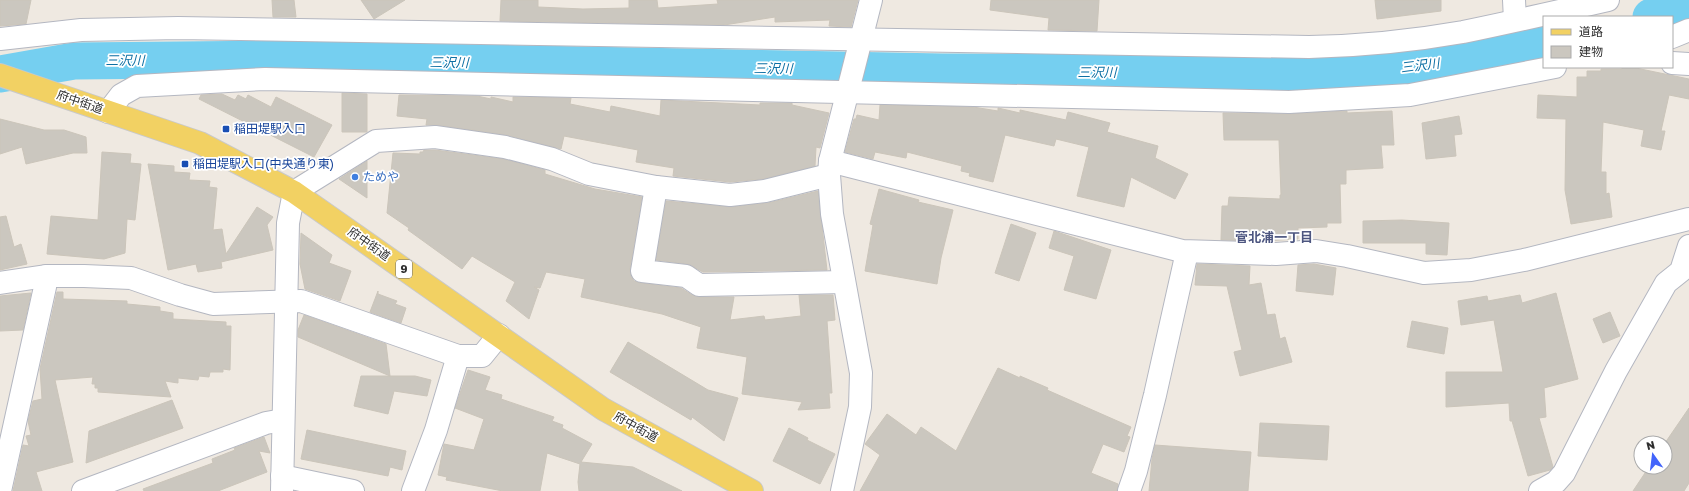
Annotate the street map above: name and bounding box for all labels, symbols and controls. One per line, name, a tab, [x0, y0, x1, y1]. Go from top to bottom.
legend	[1543, 16, 1673, 68]
text: 道路	[1579, 24, 1603, 39]
text: 建物	[1579, 44, 1603, 59]
water label: 三沢川	[105, 52, 146, 68]
water label: 三沢川	[429, 54, 471, 70]
water label: 三沢川	[1400, 54, 1442, 75]
water label: 三沢川	[753, 60, 795, 76]
water label: 三沢川	[1077, 64, 1118, 80]
street label: 府中街道	[55, 87, 105, 116]
place label: 稲田堤駅入口	[234, 121, 306, 136]
marker: 稲田堤駅入口	[221, 124, 231, 134]
place label: 稲田堤駅入口(中央通り東)	[193, 156, 334, 171]
marker: 稲田堤駅入口(中央通り東)	[180, 159, 190, 169]
place label: ためや	[363, 169, 399, 184]
marker: ためや	[350, 172, 360, 182]
street label: 府中街道	[345, 224, 393, 264]
district label: 菅北浦一丁目	[1235, 229, 1313, 245]
road number: 9	[396, 260, 412, 278]
street label: 府中街道	[612, 408, 661, 445]
north arrow	[1633, 435, 1673, 475]
text: N	[1645, 437, 1656, 452]

